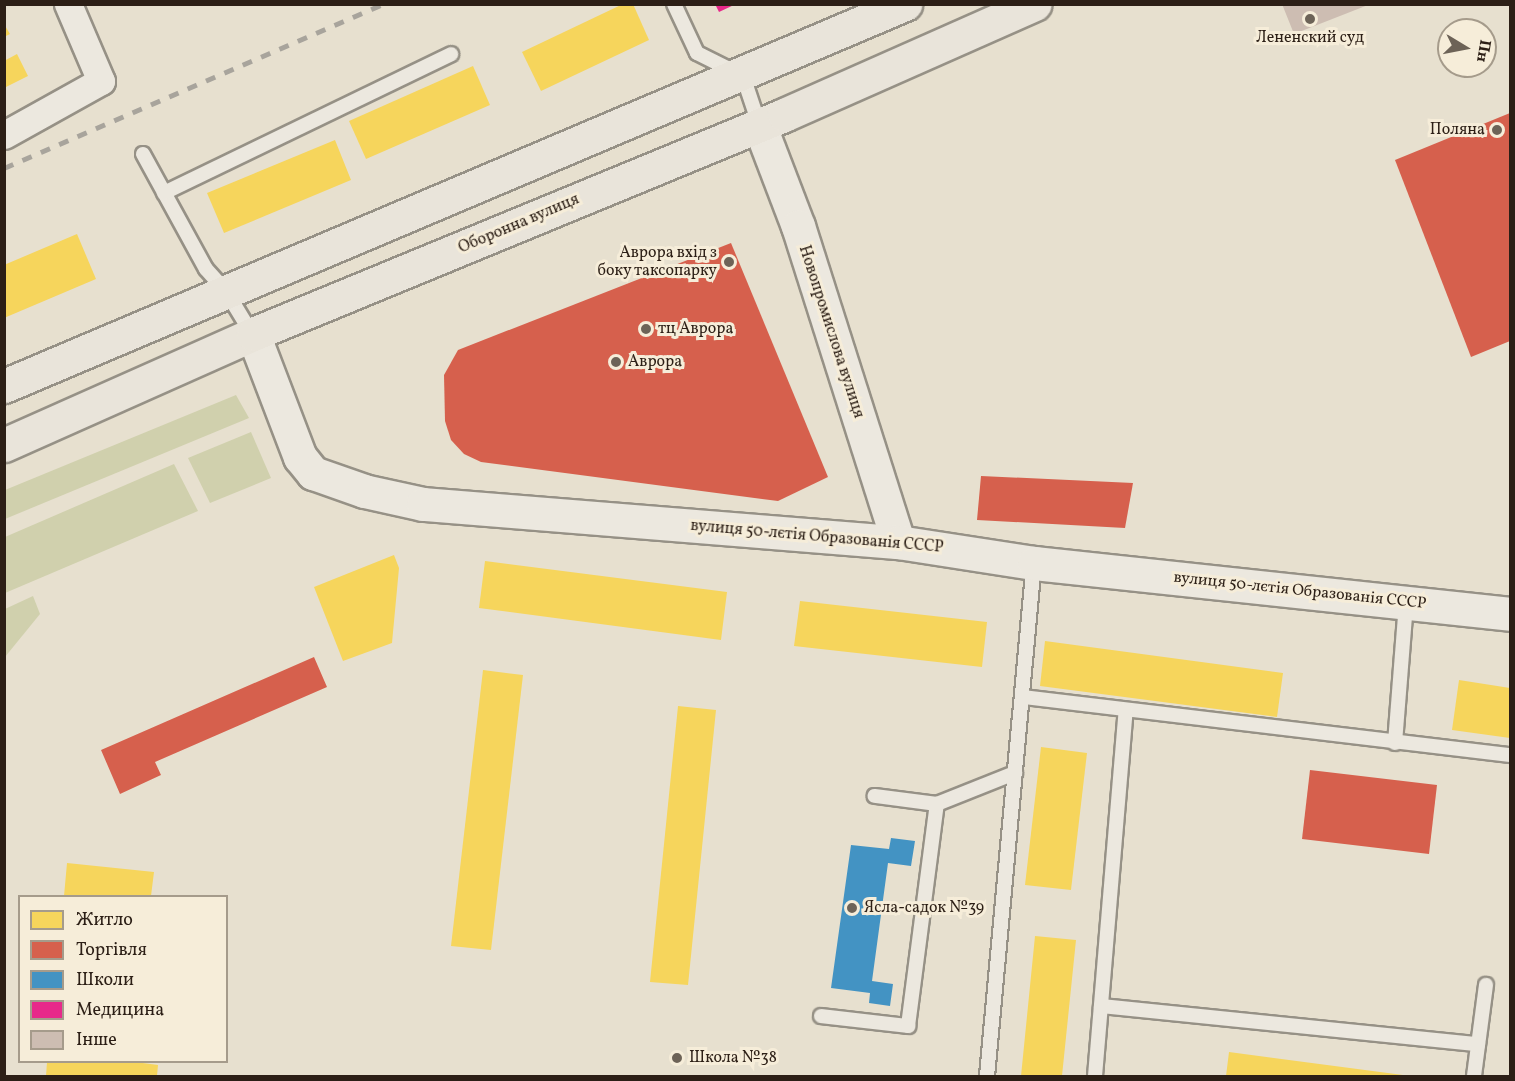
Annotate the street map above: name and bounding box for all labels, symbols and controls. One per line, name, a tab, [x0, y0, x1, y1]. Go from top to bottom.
marker: Лененский суд	[1303, 12, 1317, 26]
north arrow	[1437, 18, 1497, 78]
place label: Лененский суд	[1256, 28, 1364, 48]
text: Пн	[1470, 38, 1496, 64]
place label: Поляна	[1430, 120, 1485, 140]
marker: Поляна	[1490, 123, 1504, 137]
street label: Оборонна вулиця	[456, 190, 582, 258]
place label: Аврора вхід з боку таксопарку	[597, 243, 717, 281]
street label: Новопромислова вулиця	[794, 243, 868, 421]
marker: Аврора вхід з боку таксопарку	[722, 255, 736, 269]
place label: тц Аврора	[658, 319, 733, 339]
marker: тц Аврора	[639, 322, 653, 336]
place label: Аврора	[628, 352, 682, 372]
marker: Аврора	[609, 355, 623, 369]
street label: вулиця 50-лєтія Образованія СССР	[690, 516, 944, 558]
street label: вулиця 50-лєтія Образованія СССР	[1173, 568, 1427, 614]
legend	[18, 895, 228, 1063]
place label: Ясла-садок №39	[864, 898, 984, 918]
marker: Ясла-садок №39	[845, 901, 859, 915]
text: Житло	[76, 908, 133, 933]
text: Торгівля	[76, 938, 147, 963]
text: Школи	[76, 968, 134, 993]
text: Медицина	[76, 998, 164, 1023]
text: Інше	[76, 1028, 117, 1053]
place label: Школа №38	[689, 1048, 777, 1068]
marker: Школа №38	[670, 1051, 684, 1065]

